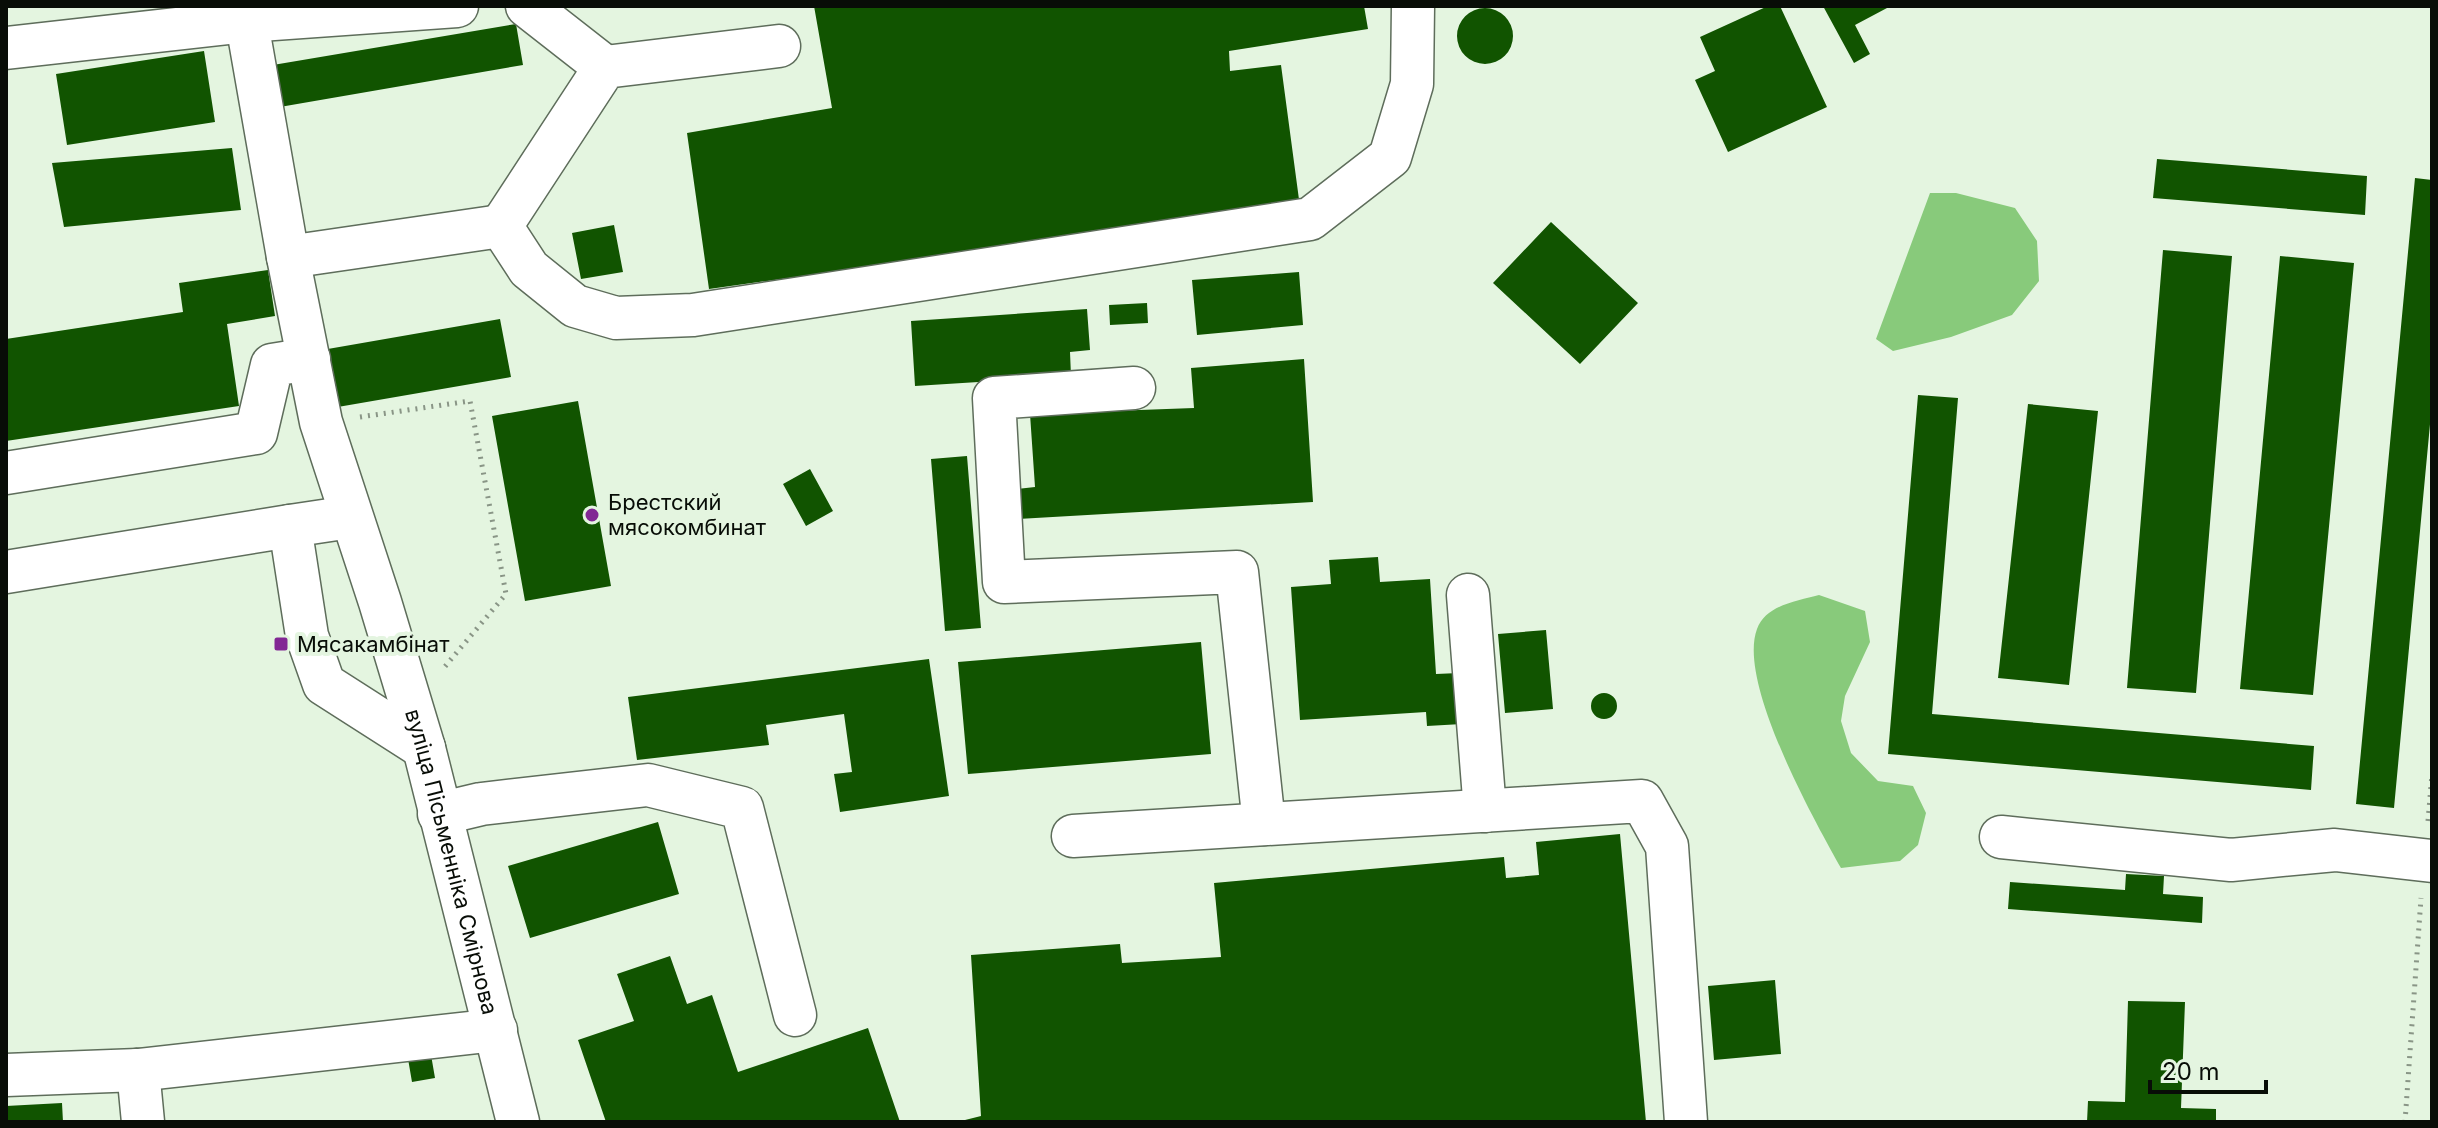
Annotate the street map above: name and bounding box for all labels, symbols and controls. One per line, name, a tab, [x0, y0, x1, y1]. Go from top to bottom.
place label: Брестский мясокомбинат	[608, 489, 767, 540]
marker: Брестский мясокомбинат	[583, 506, 601, 524]
place label: Мясакамбінат	[297, 631, 450, 657]
marker: Мясакамбінат	[272, 635, 290, 653]
street label: вуліца Пісьменніка Смірнова	[400, 706, 503, 1017]
scale bar	[2150, 1044, 2266, 1094]
text: 20 m	[2162, 1057, 2220, 1086]

